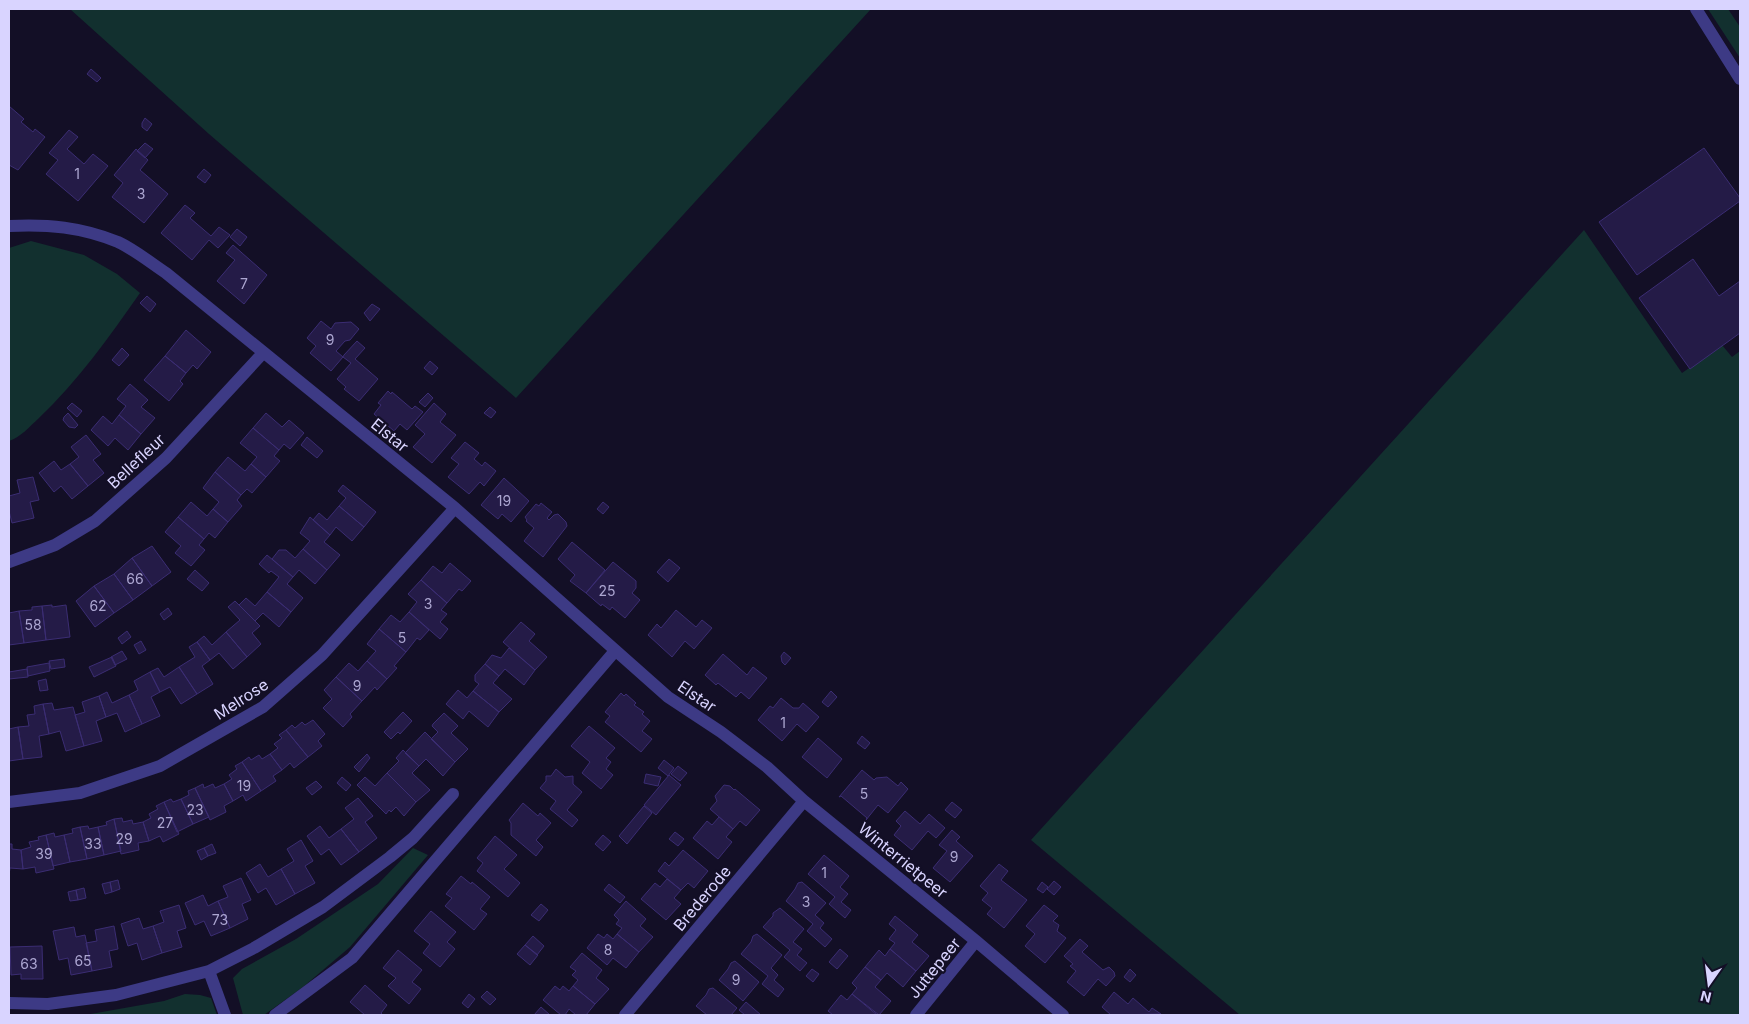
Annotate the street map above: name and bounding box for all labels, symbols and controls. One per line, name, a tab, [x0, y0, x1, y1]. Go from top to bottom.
house number: 1	[74, 165, 80, 182]
house number: 3	[137, 185, 145, 202]
house number: 7	[240, 275, 248, 292]
house number: 9	[326, 331, 334, 348]
street label: Elstar	[367, 414, 413, 456]
street label: Bellefleur	[103, 429, 169, 493]
house number: 19	[497, 492, 511, 509]
house number: 66	[126, 570, 144, 587]
house number: 25	[598, 582, 616, 599]
house number: 3	[424, 595, 432, 612]
house number: 62	[89, 597, 107, 614]
house number: 58	[24, 616, 42, 633]
house number: 5	[398, 629, 406, 646]
street label: Melrose	[210, 674, 272, 724]
street label: Elstar	[674, 676, 720, 716]
house number: 9	[353, 677, 361, 694]
house number: 1	[780, 714, 786, 731]
house number: 19	[237, 777, 251, 794]
house number: 5	[860, 785, 868, 802]
house number: 23	[186, 801, 204, 818]
house number: 27	[157, 814, 173, 831]
street label: Winterrietpeer	[854, 818, 952, 902]
house number: 29	[115, 830, 133, 847]
house number: 33	[84, 835, 102, 852]
house number: 39	[35, 845, 53, 862]
house number: 9	[950, 848, 958, 865]
street label: Brederode	[669, 861, 735, 935]
house number: 1	[821, 864, 827, 881]
house number: 3	[802, 893, 810, 910]
house number: 73	[212, 911, 228, 928]
street label: Juttepeer	[903, 934, 965, 1002]
house number: 8	[604, 941, 612, 958]
house number: 65	[74, 952, 92, 969]
house number: 63	[20, 955, 38, 972]
north arrow	[1684, 959, 1734, 1009]
house number: 9	[732, 971, 740, 988]
text: N	[1699, 988, 1713, 1007]

